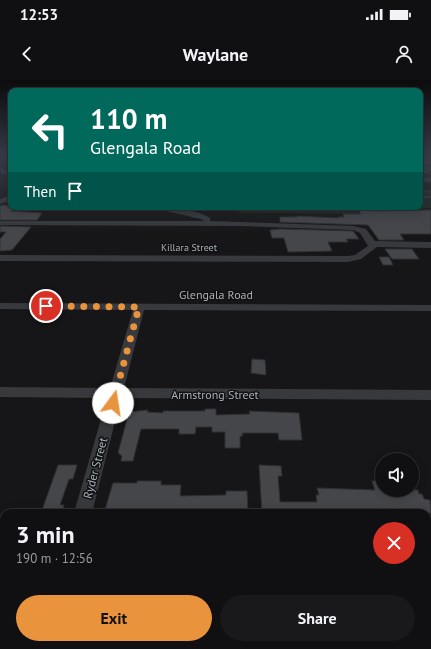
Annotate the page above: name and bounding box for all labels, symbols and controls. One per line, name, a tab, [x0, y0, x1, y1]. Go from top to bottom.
text: 12:53	[20, 5, 58, 24]
icon: back	[16, 43, 38, 65]
text: Waylane	[183, 43, 248, 66]
icon: person	[393, 43, 415, 65]
text: 110 m	[90, 100, 167, 137]
icon: left	[24, 104, 76, 156]
text: Glengala Road	[90, 136, 201, 159]
icon: arrive	[64, 180, 86, 202]
text: Then	[24, 182, 56, 201]
street label: Killara Street	[161, 241, 218, 254]
street label: Glengala Road	[179, 287, 253, 302]
pin	[29, 289, 63, 323]
icon: arrive	[35, 295, 57, 317]
position arrow	[92, 382, 134, 424]
street label: Armstrong Street	[171, 387, 259, 402]
street label: Ryder Street	[80, 436, 110, 500]
map controls	[375, 453, 419, 497]
button: sound	[375, 453, 419, 497]
text: 3 min	[16, 519, 75, 550]
button: close	[373, 522, 415, 564]
text: 190 m · 12:56	[16, 550, 93, 567]
button: Exit	[16, 595, 212, 641]
button: Share	[220, 595, 415, 641]

